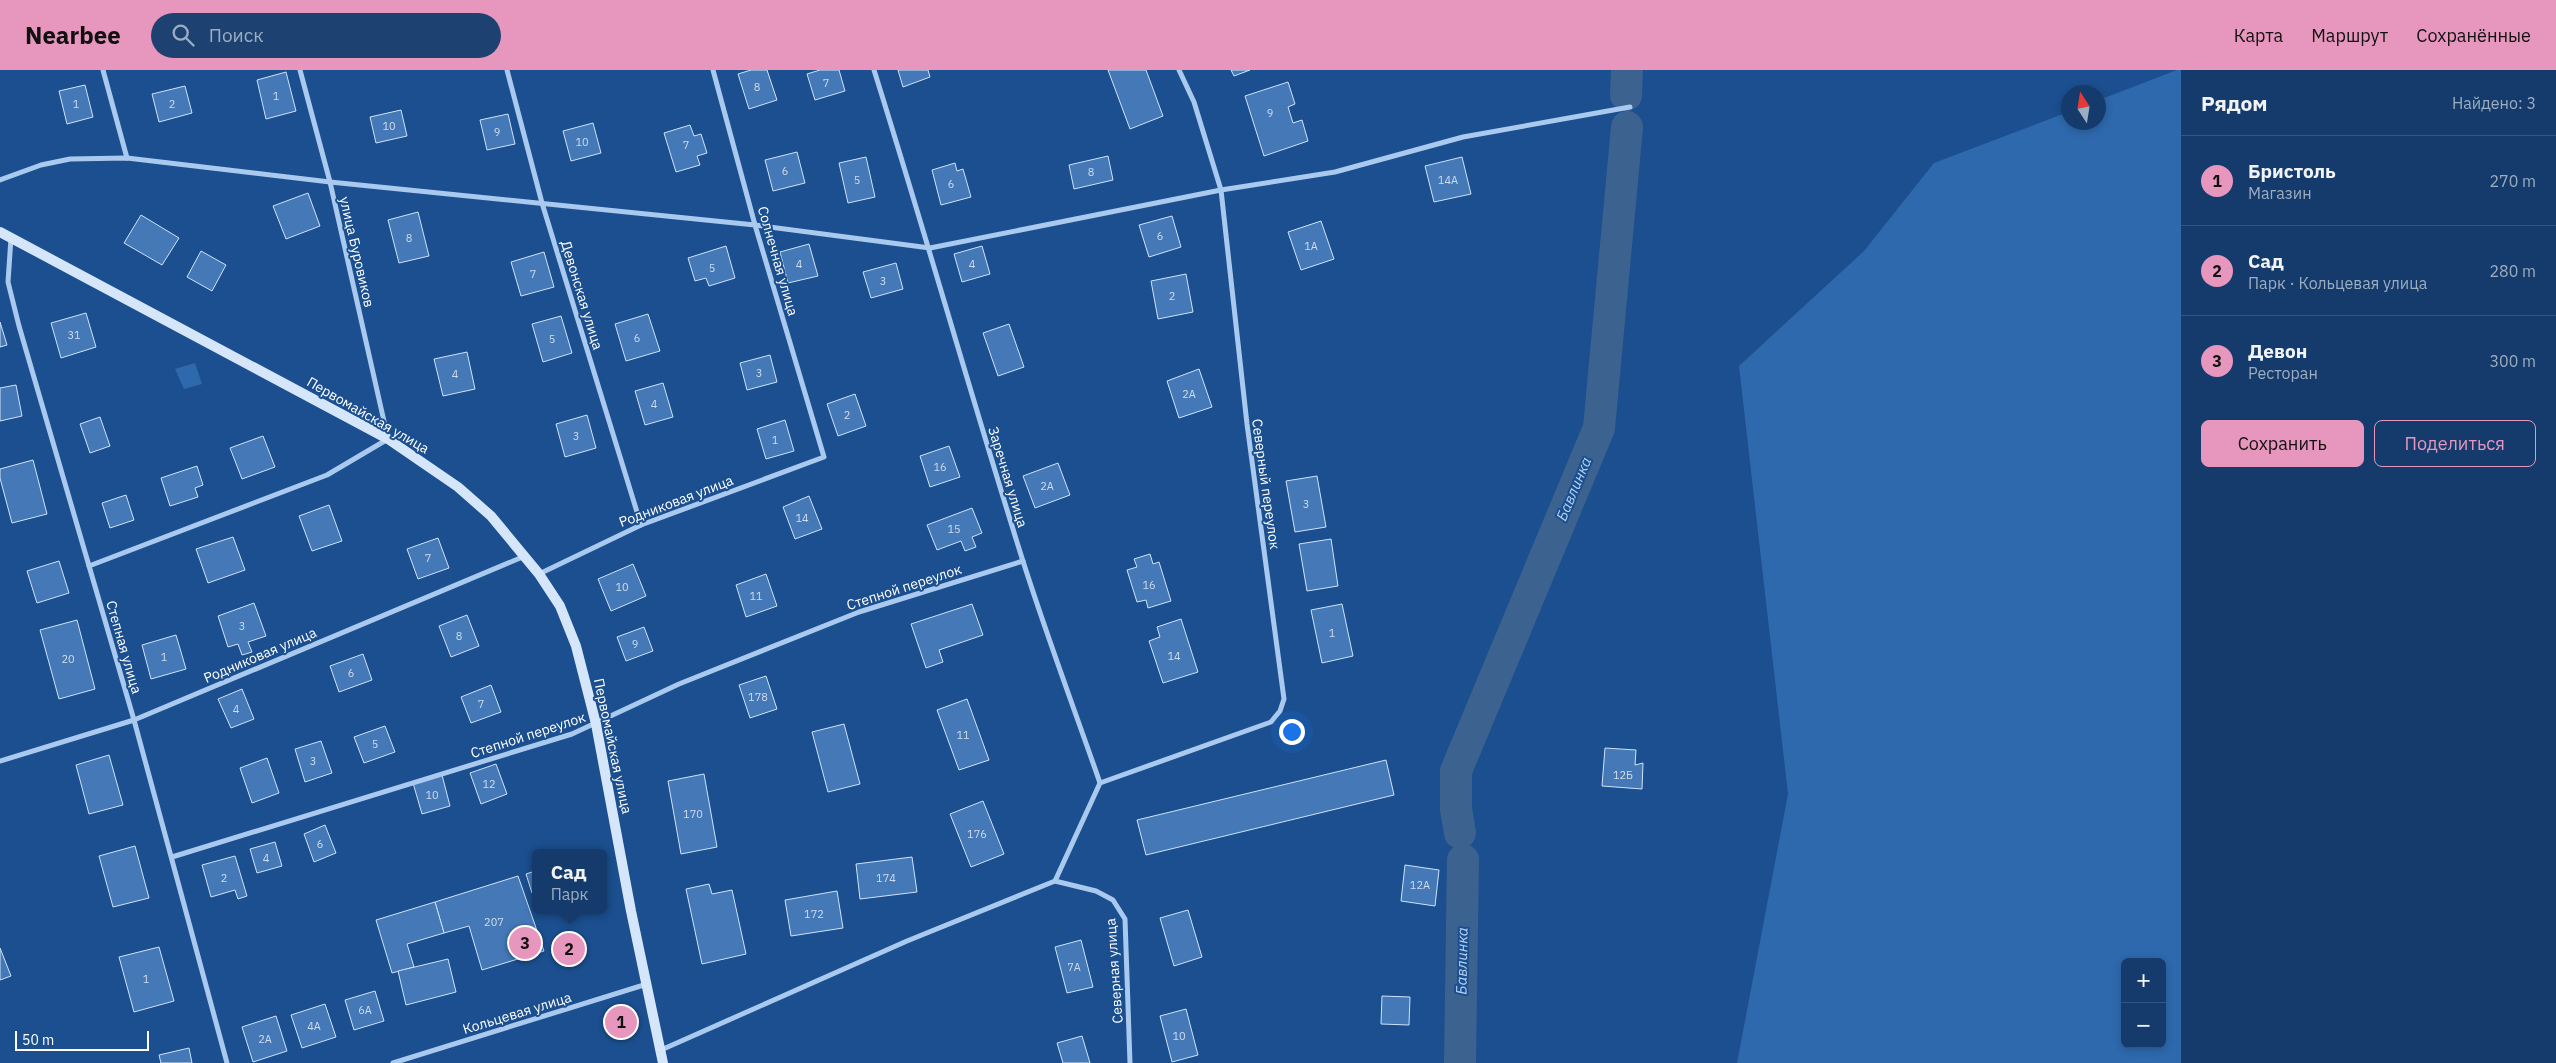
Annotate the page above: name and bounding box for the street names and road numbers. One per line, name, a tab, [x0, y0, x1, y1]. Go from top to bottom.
street label: улица Буровиков	[336, 195, 378, 309]
street label: Солнечная улица	[754, 204, 802, 318]
street label: Девонская улица	[557, 238, 607, 352]
street label: Первомайская улица	[304, 373, 433, 458]
street label: Северный переулок	[1248, 418, 1284, 551]
street label: Заречная улица	[984, 424, 1032, 530]
street label: Родниковая улица	[616, 471, 736, 531]
street label: Степной переулок	[844, 560, 964, 614]
street label: Степная улица	[102, 598, 146, 696]
street label: Родниковая улица	[201, 623, 320, 687]
street label: Первомайская улица	[590, 677, 636, 816]
street label: Степной переулок	[468, 708, 588, 762]
street label: Северная улица	[1101, 917, 1127, 1024]
street label: Кольцевая улица	[460, 988, 574, 1038]

